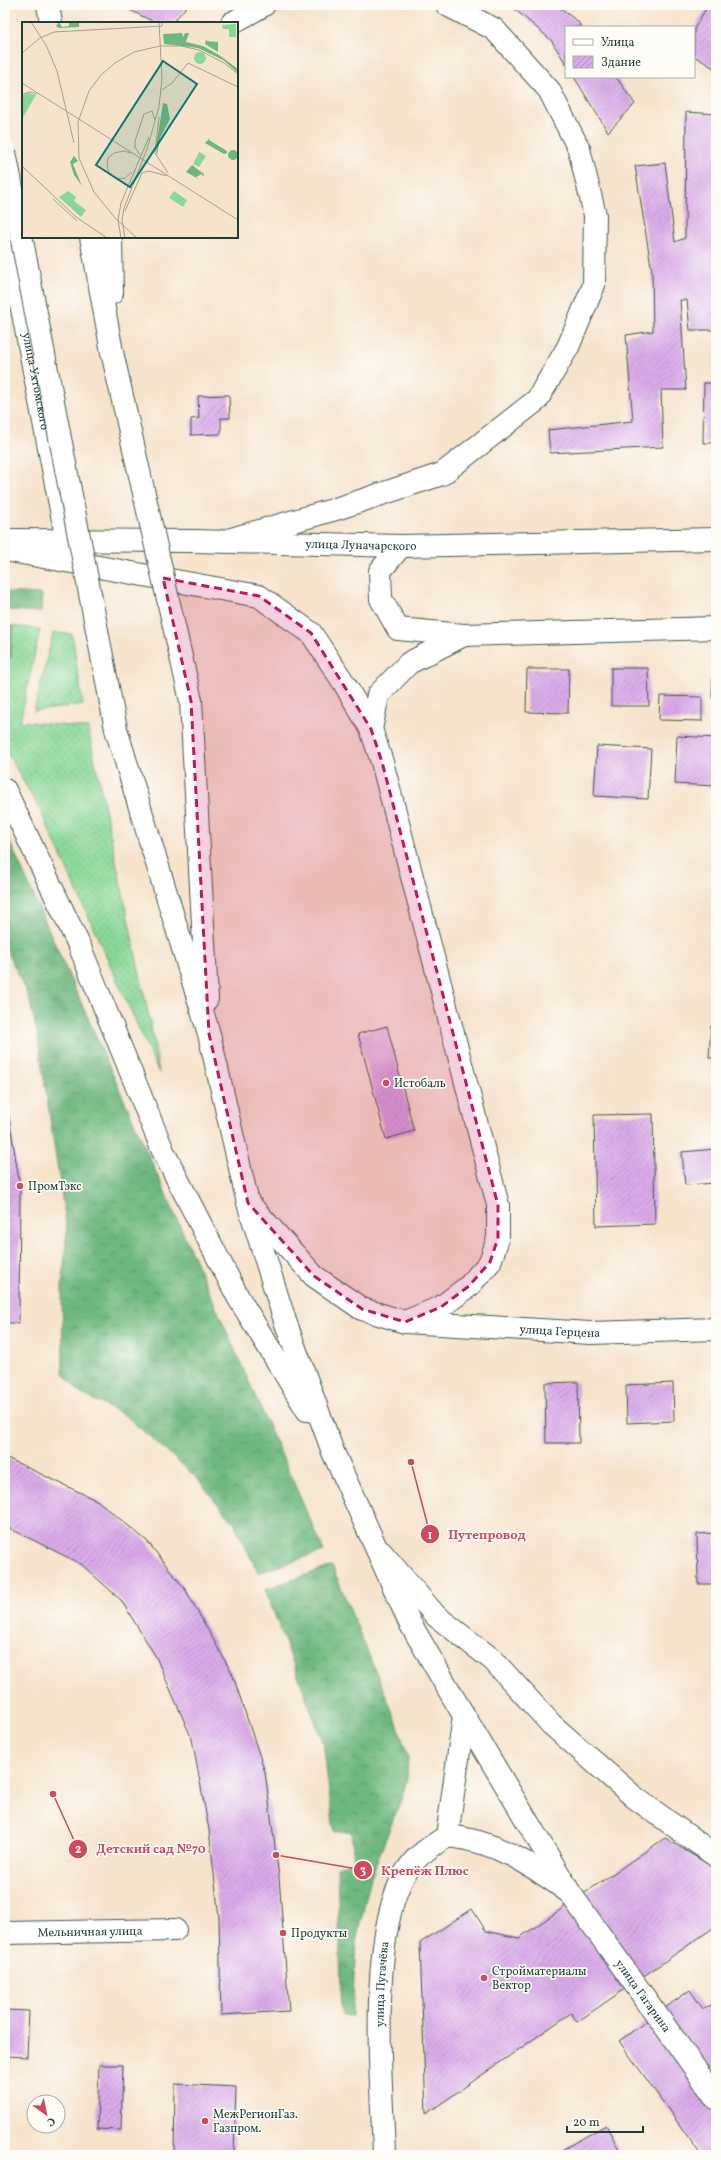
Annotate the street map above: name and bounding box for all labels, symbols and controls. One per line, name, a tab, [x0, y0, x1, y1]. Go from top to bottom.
inset map	[22, 22, 238, 238]
legend	[565, 26, 695, 78]
text: Улица	[601, 35, 634, 51]
text: Здание	[601, 55, 641, 71]
street label: улица Ухтомского	[18, 331, 52, 431]
street label: улица Луначарского	[305, 537, 417, 555]
place label: Истобаль	[394, 1076, 446, 1092]
marker: Истобаль	[381, 1078, 391, 1088]
place label: ПромТэкс	[28, 1179, 82, 1195]
marker: ПромТэкс	[15, 1181, 25, 1191]
street label: улица Герцена	[519, 1322, 600, 1342]
callout: Путепровод	[420, 1522, 534, 1547]
text: Путепровод	[448, 1527, 526, 1545]
text: 1	[428, 1528, 433, 1544]
callout: Детский сад №70	[68, 1836, 214, 1861]
text: Детский сад №70	[96, 1841, 206, 1859]
text: 2	[75, 1842, 81, 1858]
callout: Крепёж Плюс	[353, 1858, 477, 1883]
text: 3	[360, 1863, 366, 1879]
text: Крепёж Плюс	[381, 1863, 469, 1881]
street label: Мельничная улица	[37, 1924, 143, 1941]
place label: Продукты	[291, 1926, 348, 1942]
marker: Продукты	[278, 1928, 288, 1938]
street label: улица Пугачёва	[373, 1940, 394, 2027]
street label: улица Гагарина	[611, 1957, 674, 2036]
place label: Стройматериалы Вектор	[492, 1964, 587, 1994]
marker: Стройматериалы Вектор	[479, 1973, 489, 1983]
north arrow	[26, 2094, 66, 2134]
place label: МежРегионГаз. Газпром.	[213, 2107, 298, 2137]
scale bar	[567, 2108, 643, 2134]
text: С	[44, 2113, 58, 2129]
text: 20 m	[573, 2115, 600, 2131]
marker: МежРегионГаз. Газпром.	[200, 2116, 210, 2126]

